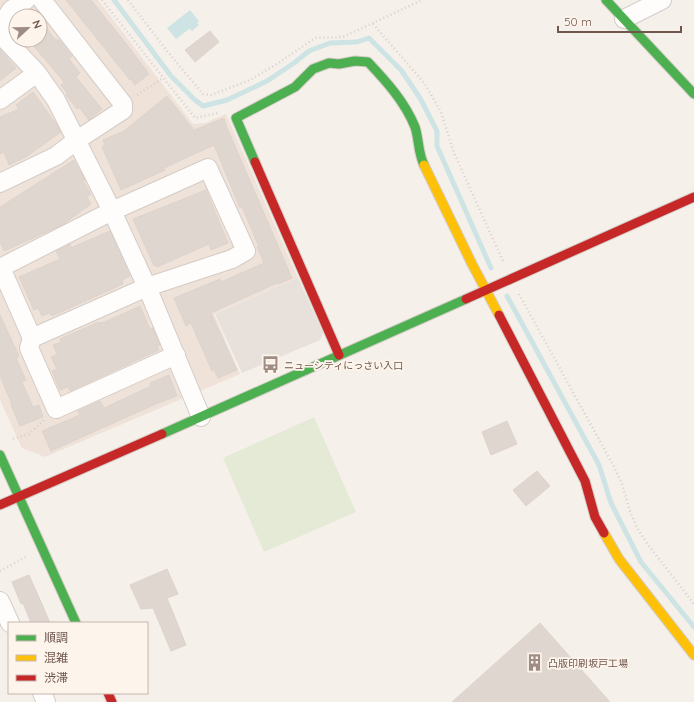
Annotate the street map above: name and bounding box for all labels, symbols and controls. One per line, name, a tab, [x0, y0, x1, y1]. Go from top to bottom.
north arrow	[8, 8, 48, 48]
scale bar	[558, 8, 681, 34]
text: 50 m	[564, 14, 592, 29]
text: N	[29, 18, 45, 31]
bus stop icon: ニューシティにっさい入口	[261, 355, 281, 375]
place label: ニューシティにっさい入口	[284, 359, 403, 372]
legend	[8, 622, 148, 694]
text: 順調	[44, 630, 68, 645]
text: 混雑	[44, 650, 68, 665]
building icon: 凸版印刷坂戸工場	[525, 653, 545, 673]
place label: 凸版印刷坂戸工場	[548, 657, 628, 670]
text: 渋滞	[44, 670, 68, 685]

